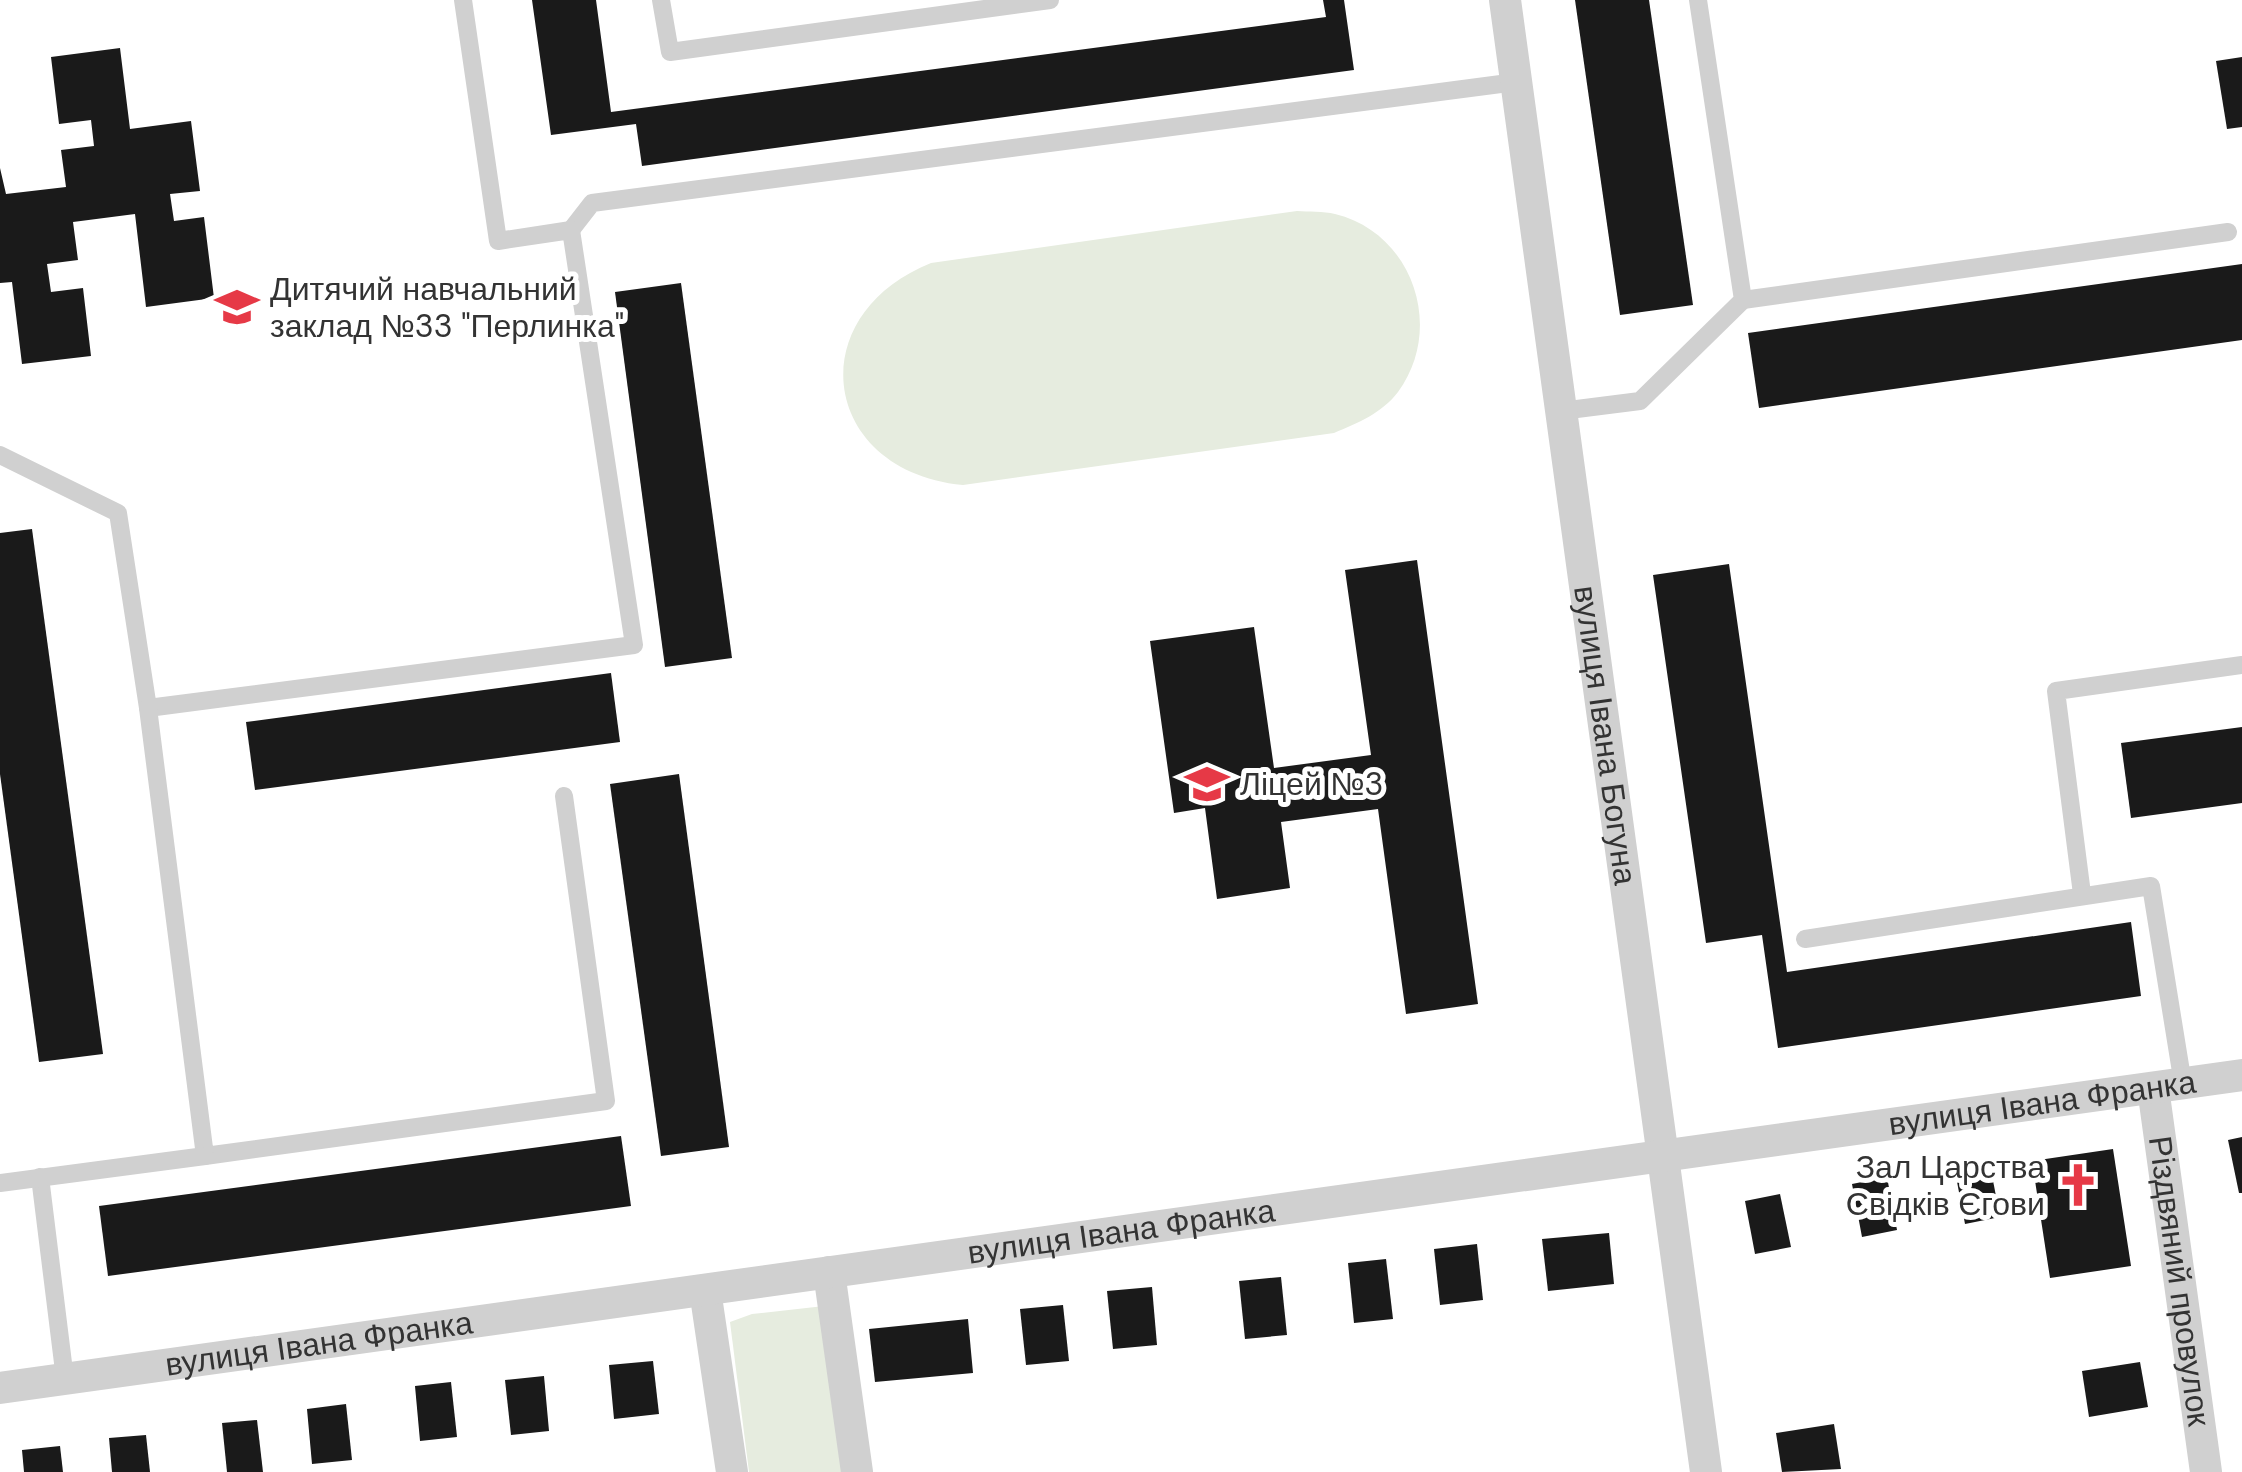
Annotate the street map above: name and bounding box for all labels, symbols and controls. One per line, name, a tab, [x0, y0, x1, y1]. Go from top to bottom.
place label: Дитячий навчальний заклад №33 "Перлинка"	[270, 268, 624, 347]
school or university icon: Дитячий навчальний заклад №33 "Перлинка"	[213, 283, 261, 331]
street label: вулиця Івана Богуна	[1564, 583, 1647, 888]
school or university icon: Ліцей №3	[1183, 760, 1231, 808]
place label: Ліцей №3	[1240, 763, 1384, 805]
street label: вулиця Івана Франка	[1886, 1061, 2199, 1145]
street label: Різдвяний провулок	[2139, 1133, 2221, 1430]
place label: Зал Царства Свідків Єгови	[1846, 1146, 2045, 1225]
church icon: Зал Царства Свідків Єгови	[2054, 1161, 2102, 1209]
street label: вулиця Івана Франка	[965, 1189, 1278, 1274]
street label: вулиця Івана Франка	[163, 1301, 475, 1386]

